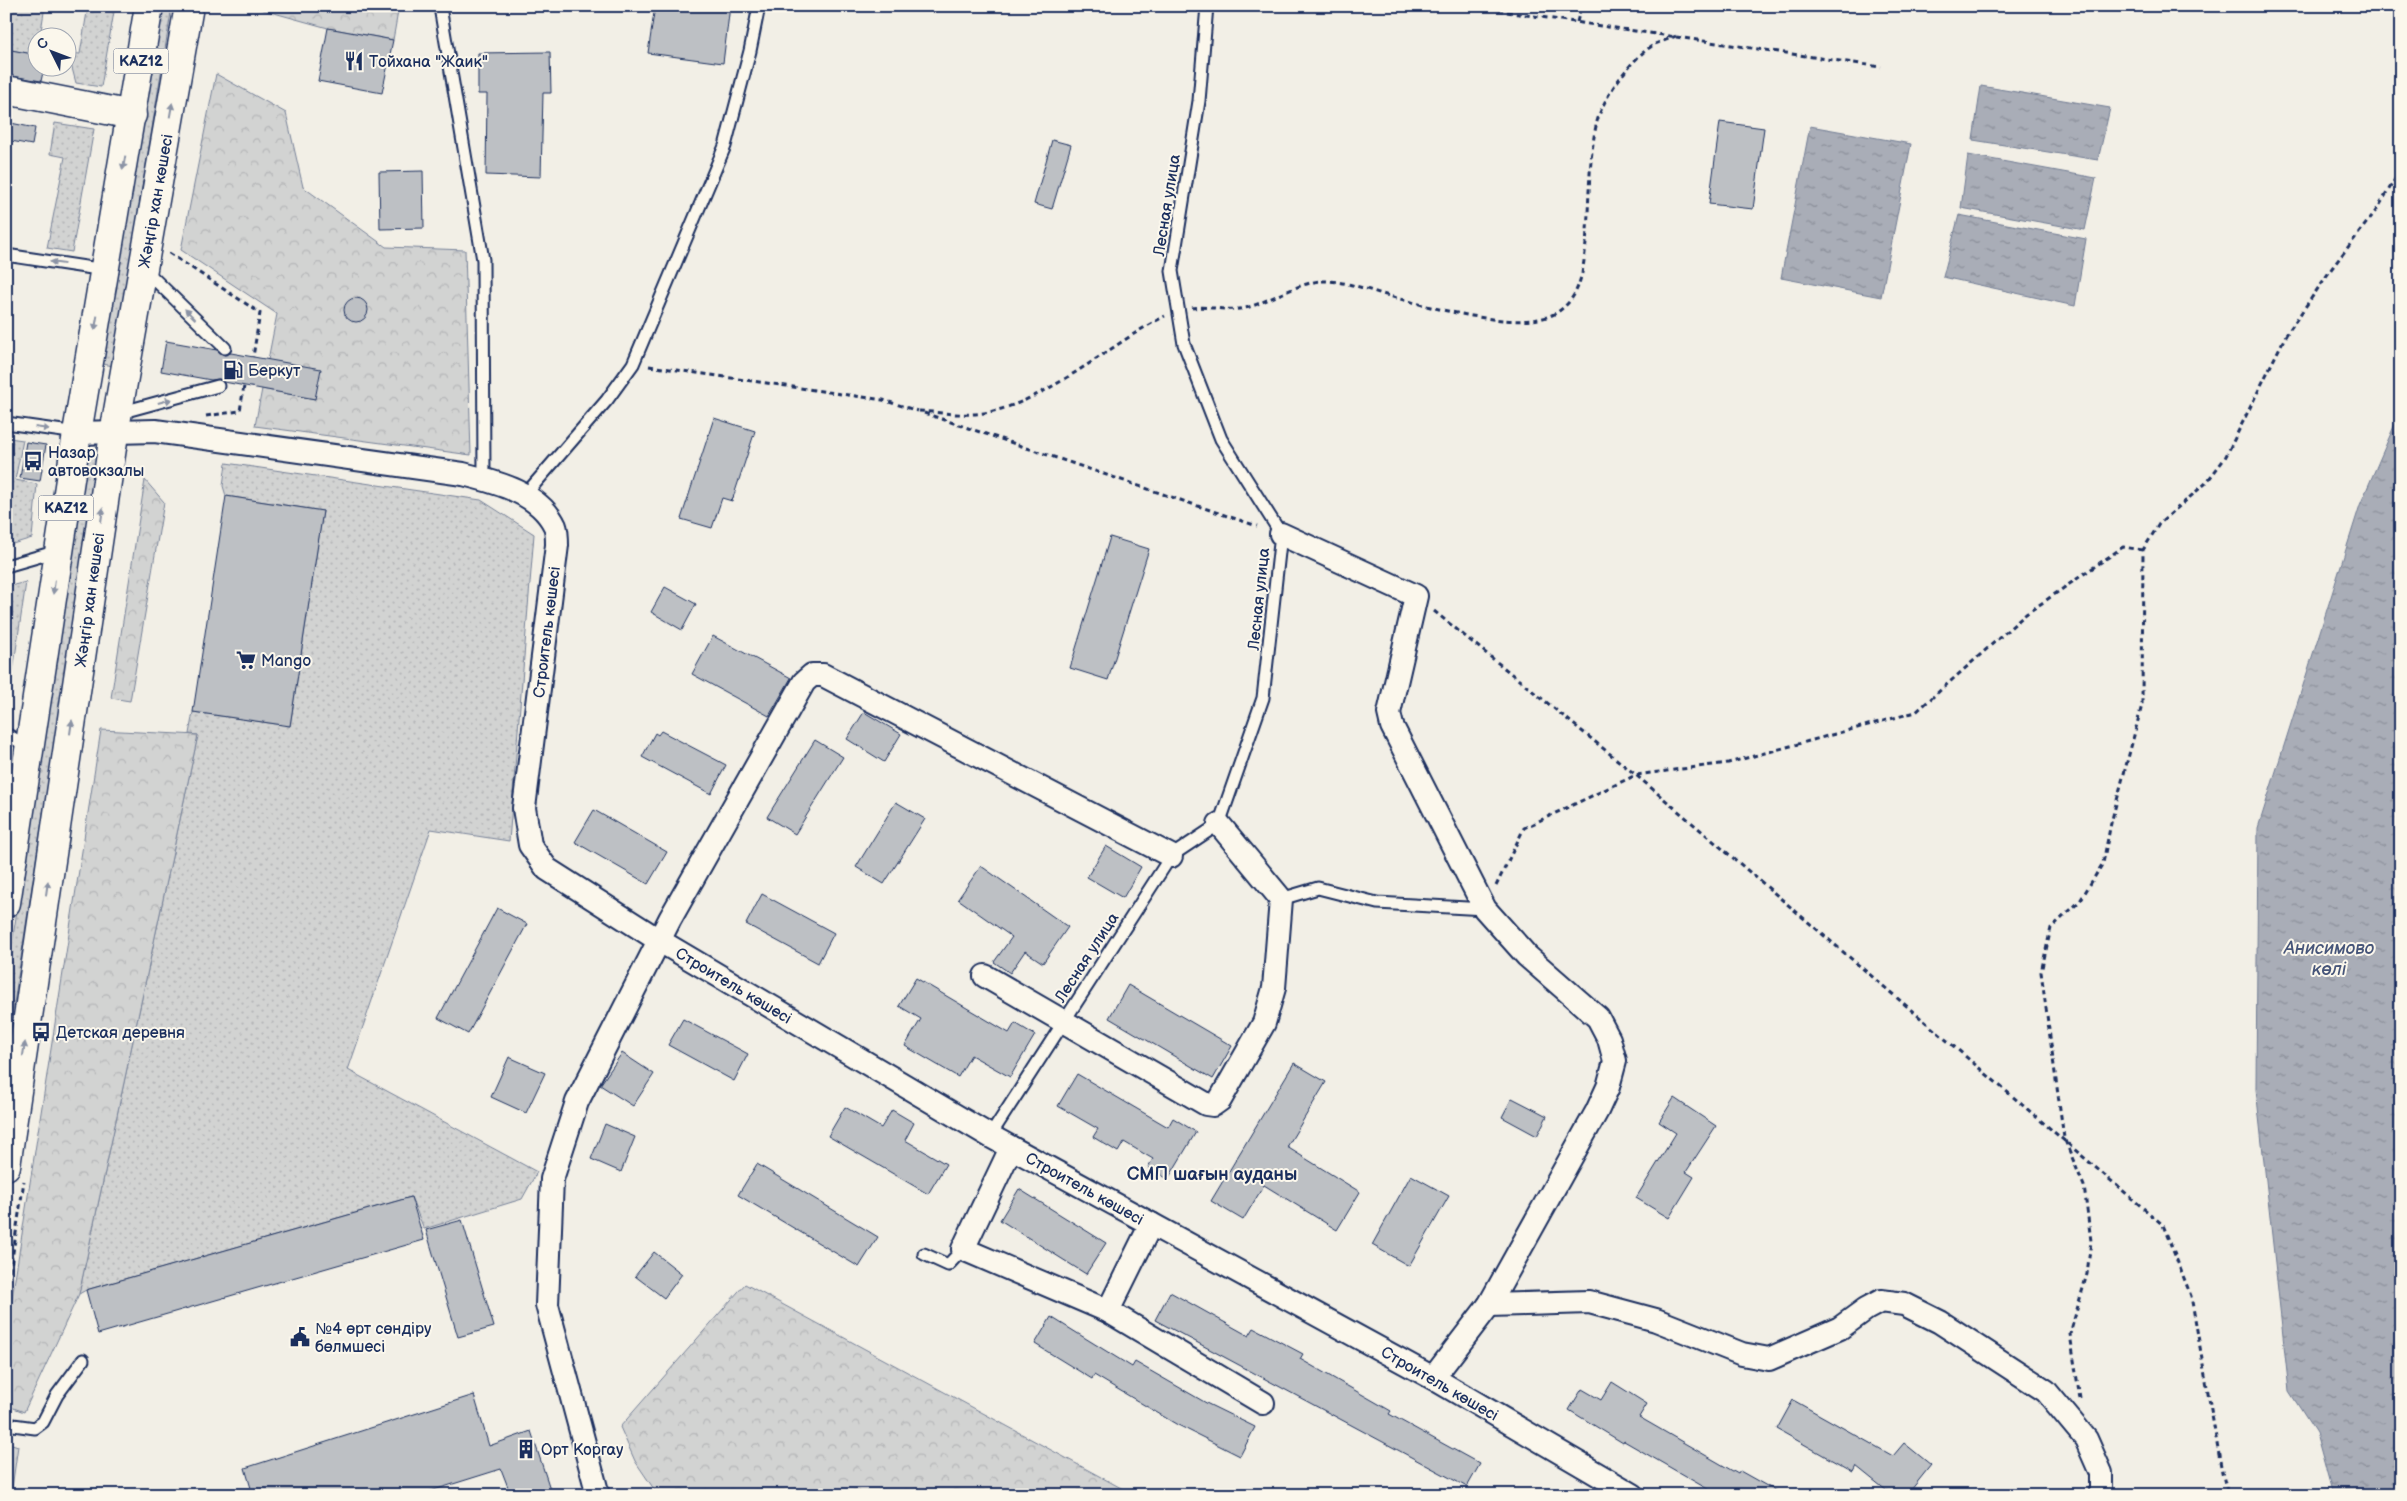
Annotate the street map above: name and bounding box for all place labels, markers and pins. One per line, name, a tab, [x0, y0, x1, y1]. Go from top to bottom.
restaurant icon: Тойхана "Жаик"	[343, 50, 365, 72]
place label: Тойхана "Жаик"	[369, 53, 488, 72]
fuel station icon: Беркут	[222, 359, 244, 381]
place label: Беркут	[248, 362, 301, 381]
place label: Назар автовокзалы	[48, 444, 144, 481]
bus stop icon: Назар автовокзалы	[22, 450, 44, 472]
supermarket icon: Mango	[235, 649, 257, 671]
place label: Mango	[261, 652, 311, 671]
bus stop icon: Детская деревня	[30, 1021, 52, 1043]
place label: Детская деревня	[56, 1024, 185, 1043]
place label: №4 өрт сөндіру бөлмшесі	[315, 1320, 432, 1357]
public building icon: №4 өрт сөндіру бөлмшесі	[289, 1326, 311, 1348]
building icon: Орт Коргау	[515, 1438, 537, 1460]
place label: Орт Коргау	[541, 1441, 624, 1460]

